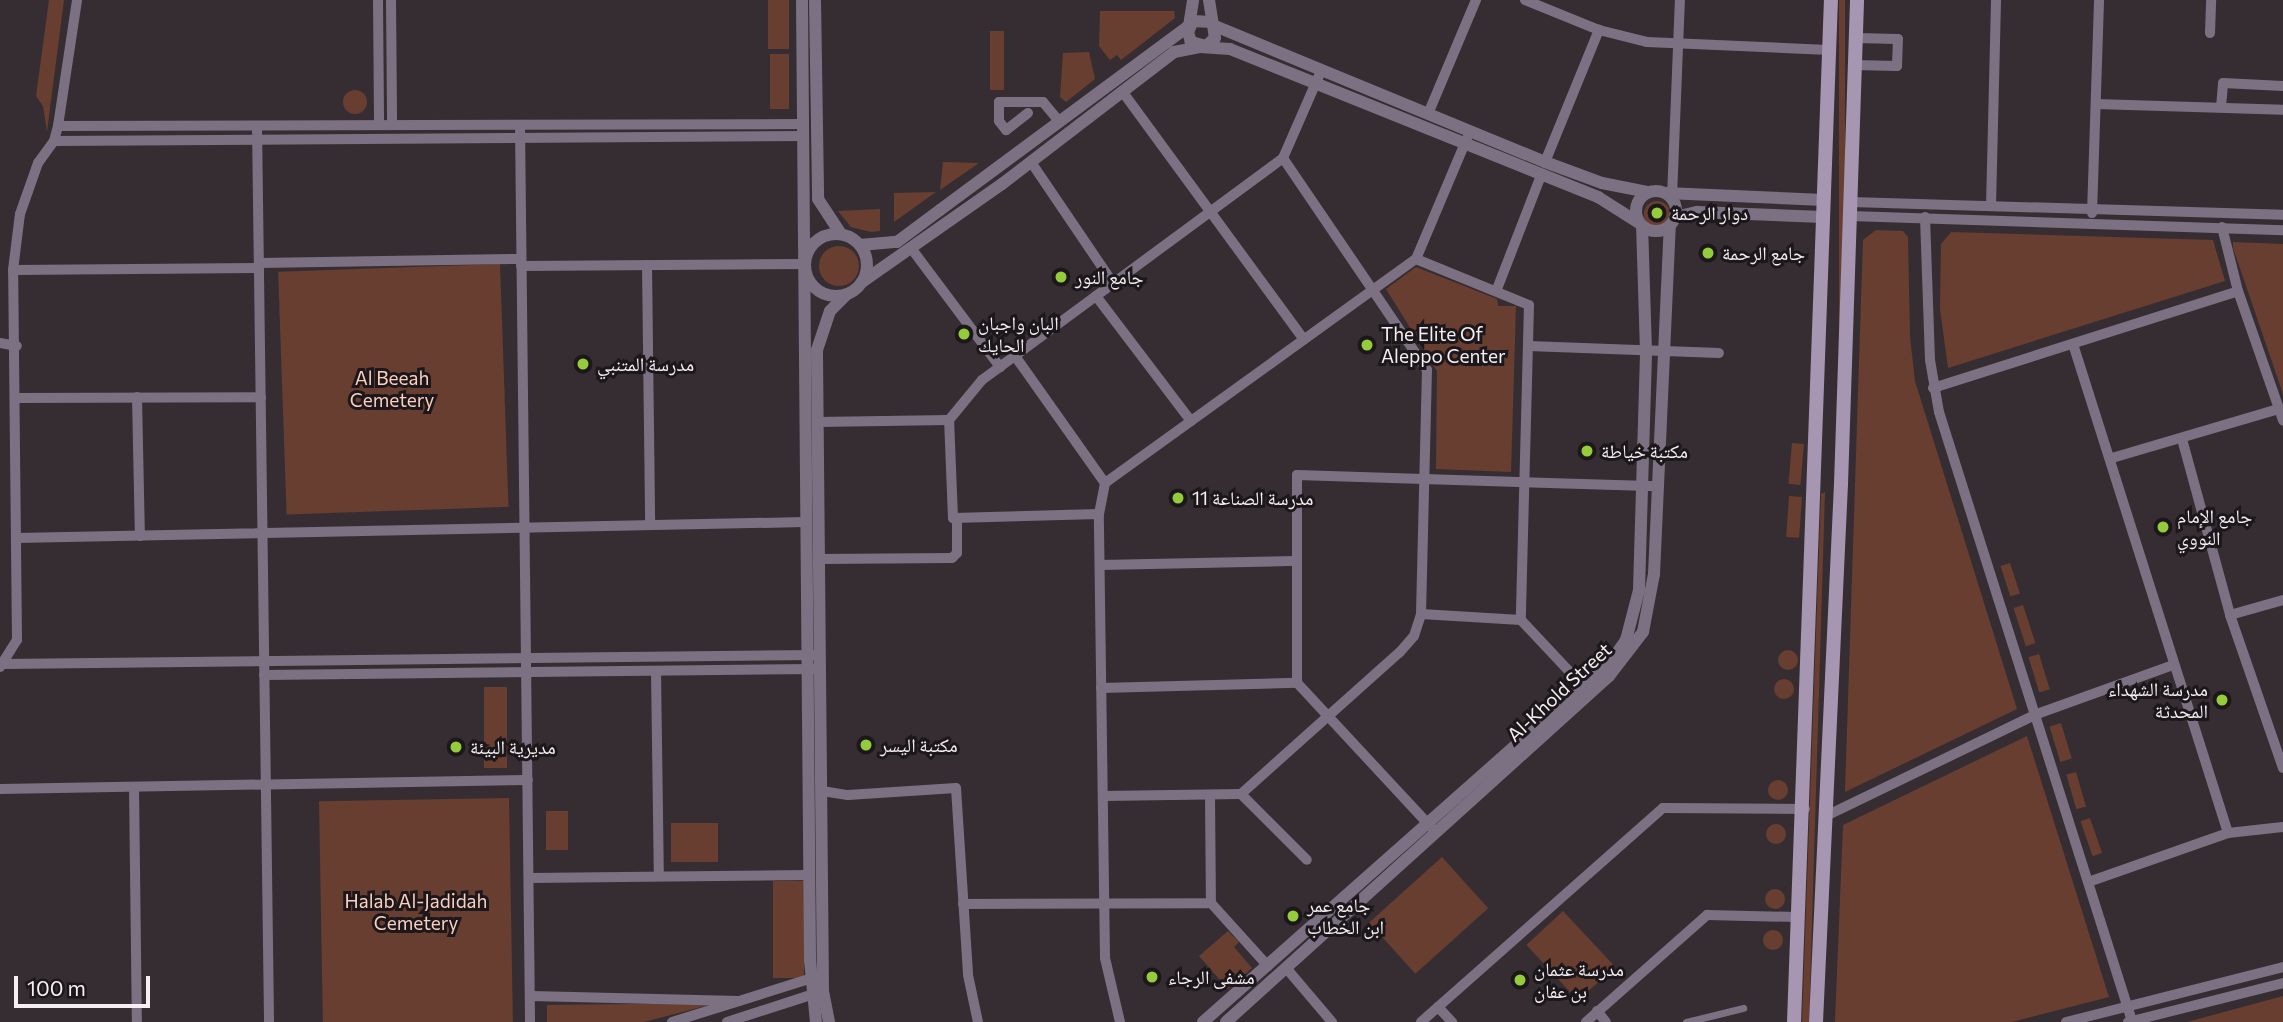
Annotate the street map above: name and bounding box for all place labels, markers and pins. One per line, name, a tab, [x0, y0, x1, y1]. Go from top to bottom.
place label: دوار الرحمة	[1671, 202, 1748, 224]
marker: دوار الرحمة	[1649, 205, 1665, 221]
place label: جامع الرحمة	[1722, 242, 1805, 264]
marker: جامع الرحمة	[1700, 245, 1716, 261]
place label: جامع النور	[1075, 266, 1144, 288]
marker: جامع النور	[1053, 269, 1069, 285]
place label: البان واجبان الحايك	[978, 312, 1059, 356]
place label: The Elite Of Aleppo Center	[1381, 323, 1506, 367]
marker: البان واجبان الحايك	[956, 326, 972, 342]
marker: The Elite Of Aleppo Center	[1359, 337, 1375, 353]
place label: مدرسة المتنبي	[597, 353, 694, 375]
marker: مدرسة المتنبي	[575, 356, 591, 372]
place label: مكتبة خياطة	[1601, 440, 1688, 462]
marker: مكتبة خياطة	[1579, 443, 1595, 459]
place label: مدرسة الصناعة 11	[1192, 487, 1313, 509]
marker: مدرسة الصناعة 11	[1170, 490, 1186, 506]
place label: جامع الإمام النووي	[2177, 505, 2252, 549]
marker: جامع الإمام النووي	[2155, 519, 2171, 535]
place label: مدرسة الشهداء المحدثة	[2108, 678, 2208, 722]
marker: مدرسة الشهداء المحدثة	[2214, 692, 2230, 708]
place label: مكتبة اليسر	[880, 734, 958, 756]
place label: مديرية البيئة	[470, 736, 556, 758]
marker: مكتبة اليسر	[858, 737, 874, 753]
marker: مديرية البيئة	[448, 739, 464, 755]
place label: جامع عمر ابن الخطاب	[1307, 894, 1384, 938]
marker: جامع عمر ابن الخطاب	[1285, 908, 1301, 924]
place label: مدرسة عثمان بن عفان	[1534, 958, 1624, 1002]
place label: مشفى الرجاء	[1168, 966, 1255, 988]
marker: مشفى الرجاء	[1142, 967, 1162, 987]
marker: مدرسة عثمان بن عفان	[1512, 972, 1528, 988]

